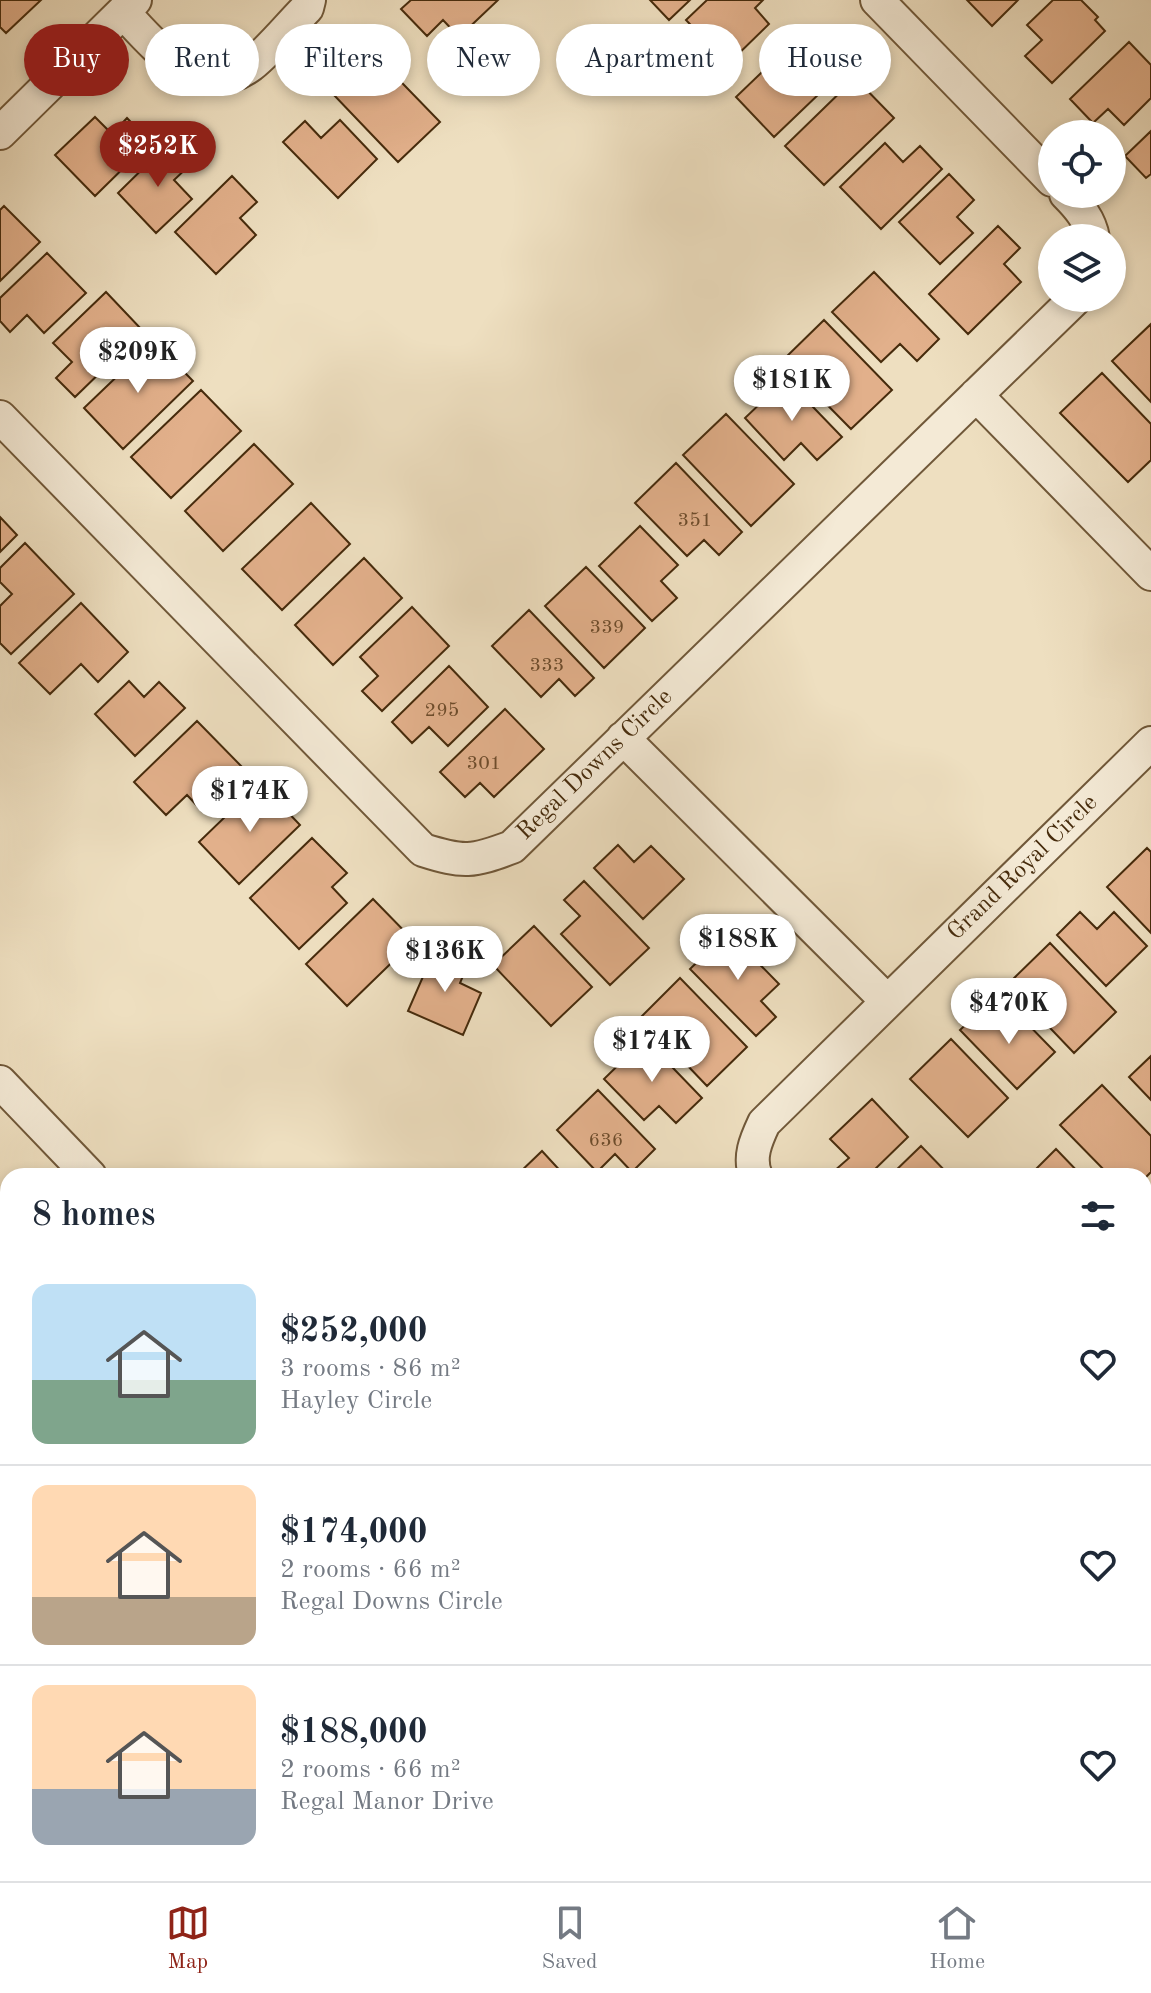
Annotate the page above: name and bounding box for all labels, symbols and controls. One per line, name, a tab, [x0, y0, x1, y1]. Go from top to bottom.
chip: Buy	[24, 24, 129, 96]
chip: Rent	[145, 24, 259, 96]
chip: Filters	[275, 24, 411, 96]
chip: New	[427, 24, 540, 96]
chip: Apartment	[556, 24, 743, 96]
chip: House	[759, 24, 891, 96]
map controls	[1038, 120, 1126, 312]
button: locate	[1038, 120, 1126, 208]
pin: $252K	[102, 121, 214, 189]
text: $252K	[118, 134, 198, 160]
button: layers	[1038, 224, 1126, 312]
pin: $209K	[82, 327, 194, 395]
text: $209K	[98, 340, 178, 366]
pin: $181K	[736, 355, 848, 423]
text: $181K	[752, 368, 832, 394]
house number: 351	[678, 511, 712, 531]
house number: 339	[590, 618, 624, 638]
house number: 333	[530, 656, 564, 676]
street label: Regal Downs Circle	[513, 685, 677, 845]
house number: 295	[425, 701, 459, 721]
house number: 301	[467, 754, 501, 774]
pin: $174K	[194, 766, 306, 834]
text: $174K	[210, 779, 290, 805]
street label: Grand Royal Circle	[944, 791, 1102, 945]
pin: $188K	[682, 914, 794, 982]
pin: $136K	[389, 926, 501, 994]
text: $188K	[698, 927, 778, 953]
text: $136K	[405, 939, 485, 965]
pin: $470K	[953, 978, 1065, 1046]
text: $470K	[969, 991, 1049, 1017]
pin: $174K	[596, 1016, 708, 1084]
text: $174K	[612, 1029, 692, 1055]
house number: 636	[589, 1131, 623, 1151]
icon: filters	[1076, 1194, 1120, 1238]
text: 8 homes	[32, 1199, 155, 1233]
text: $252,000	[280, 1315, 428, 1349]
icon: home	[96, 1316, 192, 1412]
icon: heart	[1076, 1342, 1120, 1386]
text: 3 rooms · 86 m²	[280, 1356, 461, 1382]
text: Hayley Circle	[280, 1388, 432, 1414]
text: $174,000	[280, 1516, 428, 1550]
icon: home	[96, 1517, 192, 1613]
icon: heart	[1076, 1543, 1120, 1587]
text: 2 rooms · 66 m²	[280, 1557, 461, 1583]
text: Regal Downs Circle	[280, 1589, 503, 1615]
text: $188,000	[280, 1716, 428, 1750]
icon: home	[96, 1717, 192, 1813]
icon: heart	[1076, 1743, 1120, 1787]
text: 2 rooms · 66 m²	[280, 1757, 461, 1783]
text: Regal Manor Drive	[280, 1789, 494, 1815]
tab: Map	[166, 1901, 210, 1976]
tab: Saved	[542, 1901, 598, 1976]
tab: Home	[929, 1901, 985, 1976]

